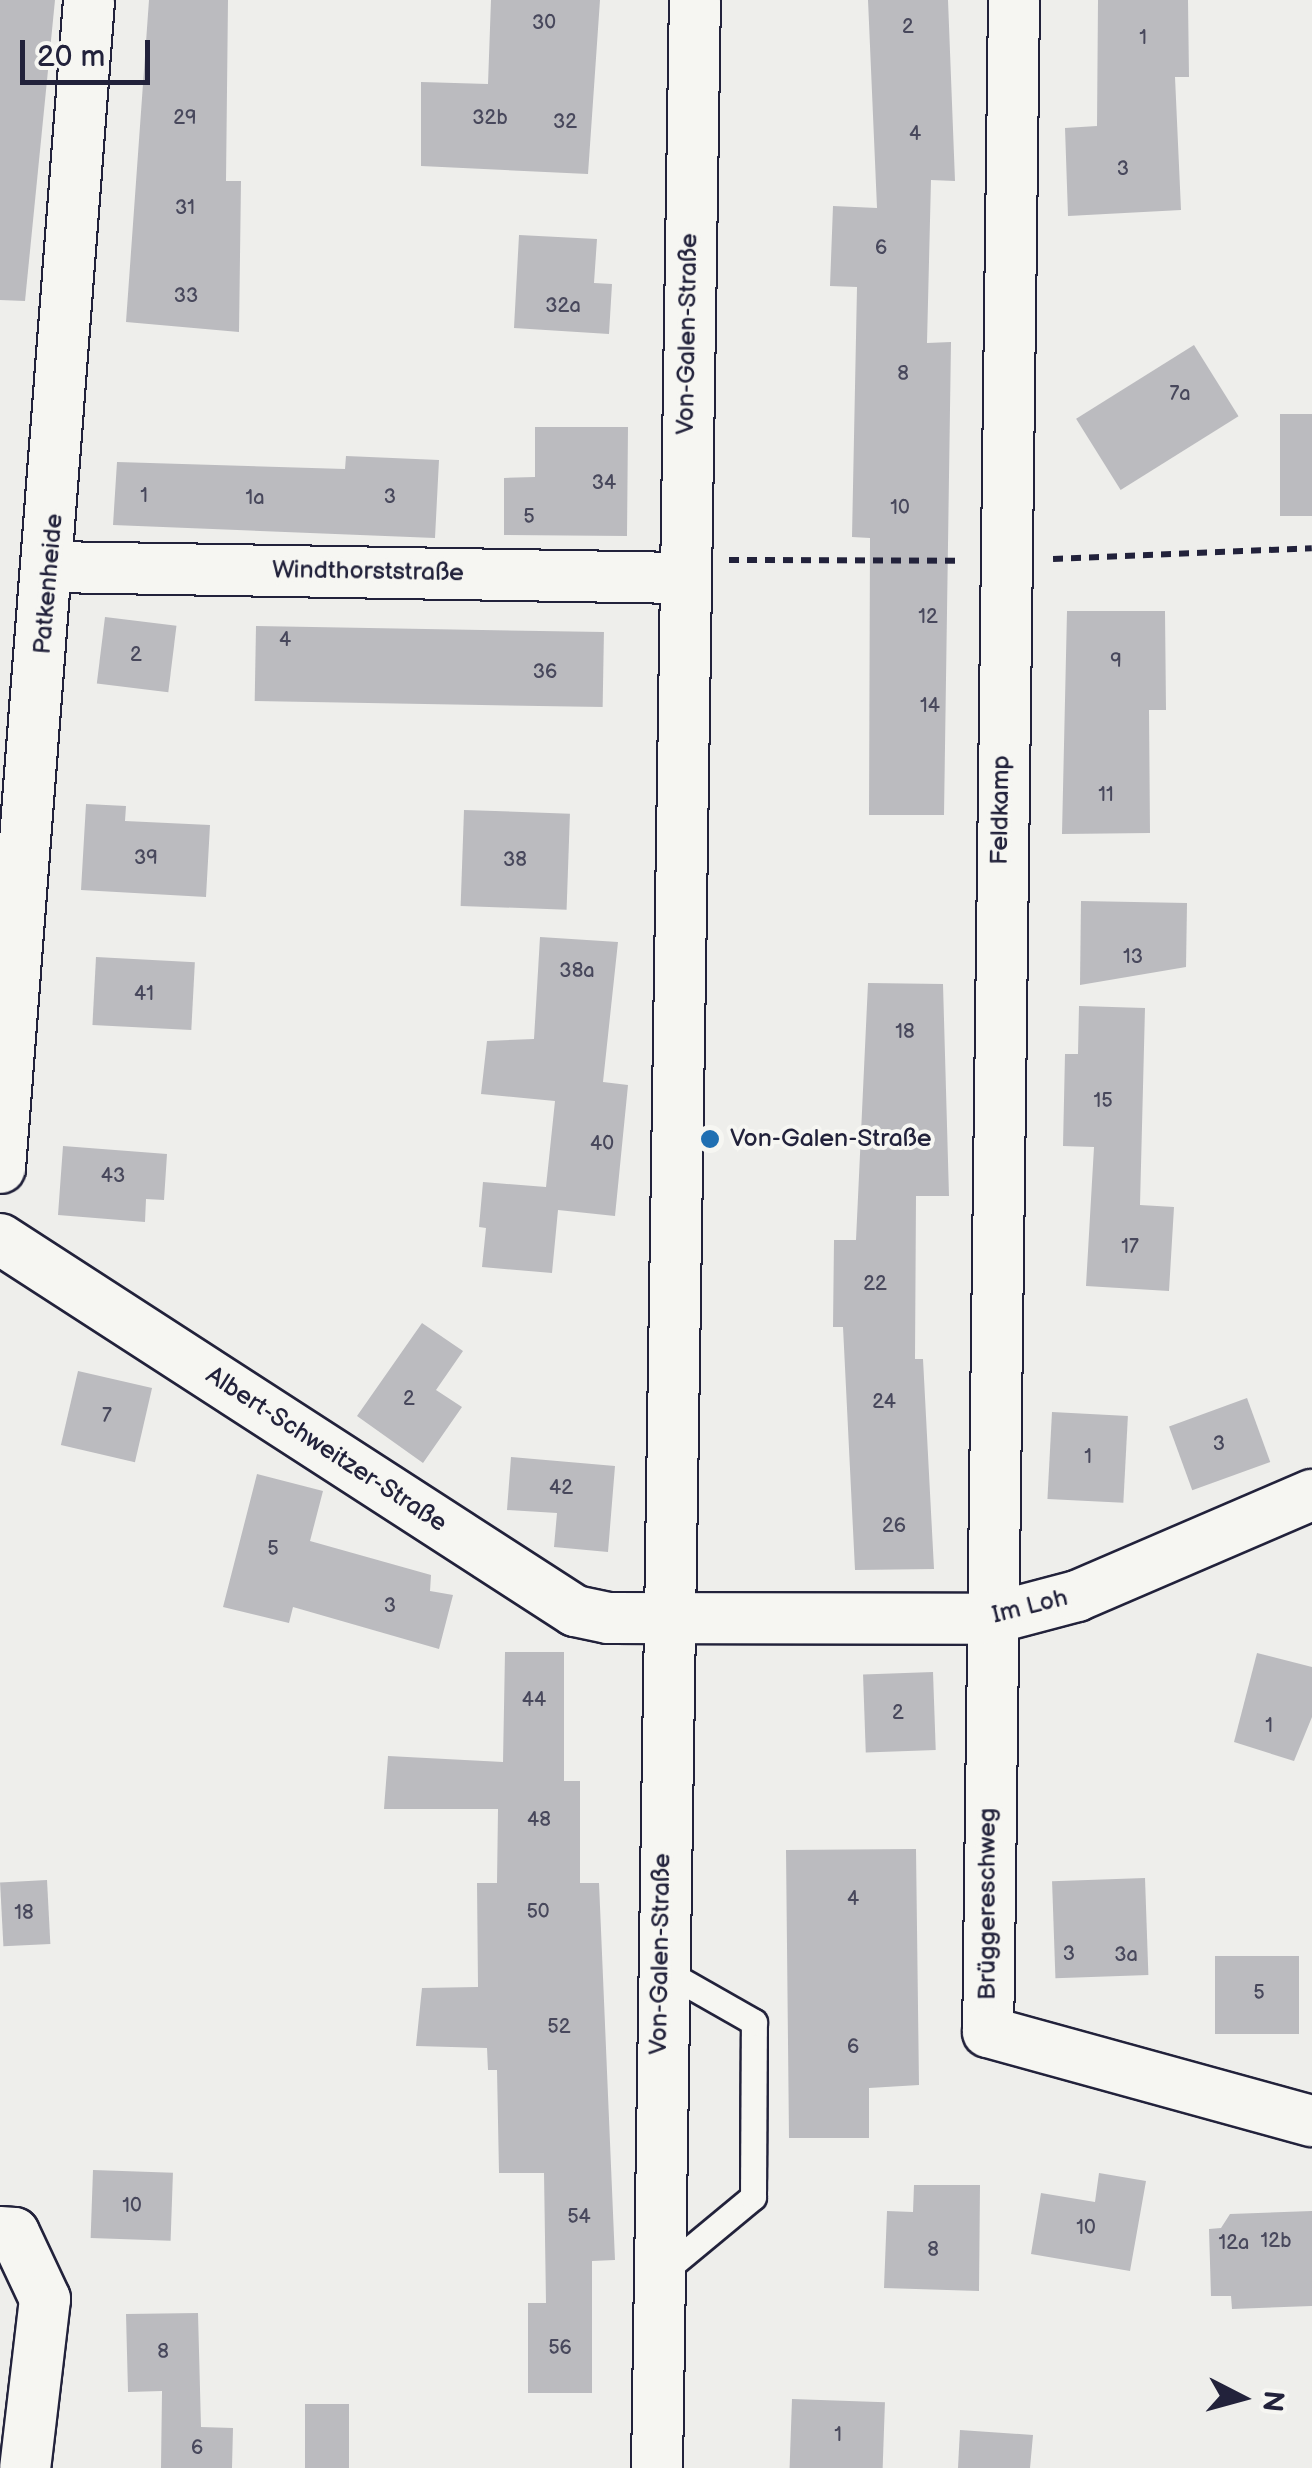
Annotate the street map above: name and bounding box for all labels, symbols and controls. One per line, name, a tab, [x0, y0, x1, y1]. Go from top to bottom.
house number: 30	[532, 11, 556, 35]
house number: 2	[902, 15, 914, 39]
scale bar	[25, 20, 155, 82]
house number: 1	[1139, 26, 1147, 50]
text: 20 m	[37, 39, 105, 75]
house number: 29	[173, 106, 197, 130]
house number: 32b	[472, 106, 508, 130]
house number: 32	[553, 110, 577, 134]
house number: 4	[909, 122, 921, 146]
house number: 3	[1117, 157, 1129, 181]
house number: 31	[175, 196, 195, 220]
street label: Von-Galen-Straße	[671, 233, 705, 435]
house number: 6	[875, 236, 887, 260]
house number: 33	[174, 284, 198, 308]
house number: 32a	[545, 294, 581, 318]
house number: 8	[897, 362, 909, 386]
house number: 7a	[1169, 382, 1191, 406]
house number: 34	[592, 471, 616, 495]
house number: 1	[140, 484, 148, 508]
house number: 3	[384, 485, 396, 509]
house number: 1a	[245, 486, 265, 510]
house number: 10	[890, 496, 910, 520]
house number: 5	[523, 505, 535, 529]
street label: Patkenheide	[28, 512, 70, 656]
street label: Windthorststraße	[272, 555, 464, 589]
house number: 12	[918, 605, 938, 629]
house number: 4	[279, 628, 291, 652]
house number: 2	[130, 643, 142, 667]
house number: 9	[1110, 649, 1122, 673]
house number: 36	[533, 660, 557, 684]
house number: 14	[920, 694, 940, 718]
street label: Feldkamp	[985, 755, 1017, 865]
house number: 11	[1098, 783, 1114, 807]
house number: 39	[134, 846, 158, 870]
house number: 38	[503, 848, 527, 872]
house number: 13	[1123, 945, 1143, 969]
house number: 38a	[559, 959, 595, 983]
house number: 41	[134, 982, 154, 1006]
house number: 18	[895, 1020, 915, 1044]
house number: 15	[1093, 1089, 1113, 1113]
place label: Von-Galen-Straße	[730, 1124, 932, 1154]
marker: Von-Galen-Straße	[699, 1128, 721, 1150]
house number: 40	[590, 1132, 614, 1156]
house number: 43	[101, 1164, 125, 1188]
house number: 17	[1121, 1235, 1139, 1259]
house number: 22	[863, 1272, 887, 1296]
street label: Albert-Schweitzer-Straße	[200, 1361, 452, 1539]
house number: 2	[403, 1387, 415, 1411]
house number: 24	[872, 1390, 896, 1414]
house number: 7	[102, 1404, 112, 1428]
house number: 3	[1213, 1432, 1225, 1456]
house number: 1	[1084, 1445, 1092, 1469]
house number: 42	[549, 1476, 573, 1500]
house number: 26	[882, 1514, 906, 1538]
house number: 5	[267, 1537, 279, 1561]
street label: Im Loh	[989, 1583, 1071, 1631]
house number: 3	[384, 1594, 396, 1618]
house number: 44	[522, 1688, 546, 1712]
house number: 2	[892, 1701, 904, 1725]
house number: 1	[1265, 1714, 1273, 1738]
house number: 48	[527, 1808, 551, 1832]
street label: Brüggereschweg	[973, 1808, 1003, 2000]
street label: Von-Galen-Straße	[644, 1853, 678, 2055]
house number: 4	[847, 1887, 859, 1911]
house number: 50	[526, 1900, 550, 1924]
house number: 18	[14, 1901, 34, 1925]
house number: 3	[1063, 1942, 1075, 1966]
house number: 3a	[1114, 1943, 1138, 1967]
house number: 5	[1253, 1981, 1265, 2005]
house number: 52	[547, 2015, 571, 2039]
house number: 6	[847, 2035, 859, 2059]
house number: 10	[122, 2194, 142, 2218]
house number: 54	[567, 2205, 591, 2229]
house number: 10	[1076, 2216, 1096, 2240]
house number: 12b	[1261, 2229, 1291, 2253]
house number: 12a	[1219, 2231, 1249, 2255]
house number: 8	[927, 2238, 939, 2262]
house number: 56	[548, 2336, 572, 2360]
house number: 8	[157, 2340, 169, 2364]
north arrow	[1192, 2348, 1292, 2448]
text: N	[1255, 2389, 1290, 2413]
house number: 1	[834, 2423, 842, 2447]
house number: 6	[191, 2436, 203, 2460]

